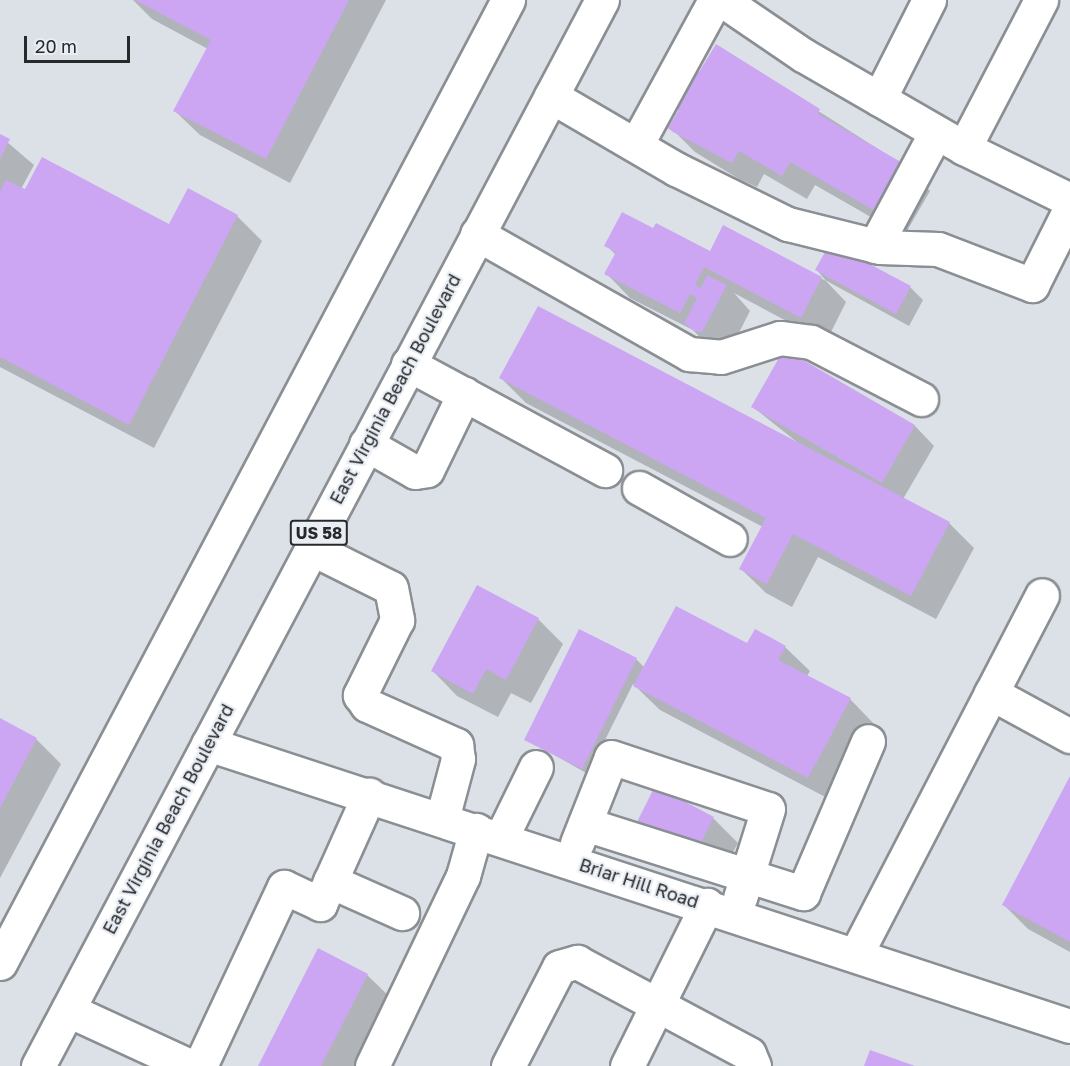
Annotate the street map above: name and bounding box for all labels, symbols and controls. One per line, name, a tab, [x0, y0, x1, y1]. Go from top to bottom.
scale bar	[27, 24, 134, 62]
text: 20 m	[35, 35, 77, 57]
street label: East Virginia Beach Boulevard	[325, 270, 465, 508]
road number: US 58	[289, 520, 349, 546]
street label: East Virginia Beach Boulevard	[98, 700, 238, 938]
street label: Briar Hill Road	[577, 854, 701, 912]

